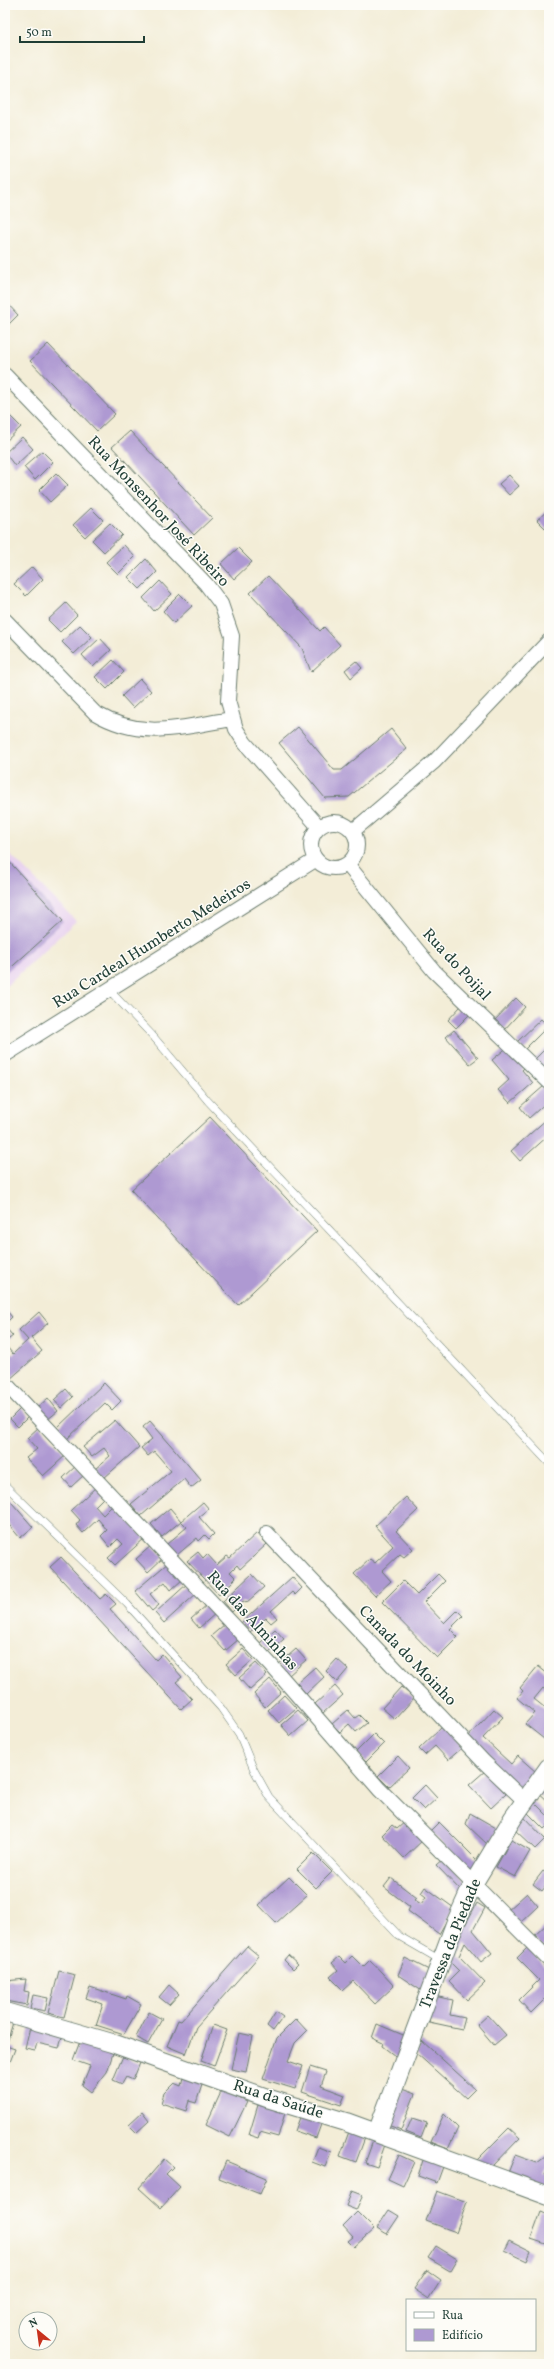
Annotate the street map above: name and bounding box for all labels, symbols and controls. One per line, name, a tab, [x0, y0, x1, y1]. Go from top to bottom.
scale bar	[20, 18, 144, 44]
text: 50 m	[26, 25, 52, 41]
street label: Rua Monsenhor José Ribeiro	[82, 432, 234, 592]
street label: Rua Cardeal Humberto Medeiros	[49, 874, 255, 1014]
street label: Rua do Poijal	[417, 924, 495, 1006]
street label: Rua das Alminhas	[201, 1566, 303, 1676]
street label: Canada do Moinho	[353, 1601, 461, 1711]
street label: Travessa da Piedade	[415, 1875, 487, 2013]
street label: Rua da Saúde	[230, 2075, 326, 2125]
legend	[406, 2299, 536, 2351]
text: Rua	[442, 2308, 463, 2324]
north arrow	[18, 2311, 58, 2351]
text: N	[27, 2315, 41, 2332]
text: Edifício	[442, 2328, 483, 2344]

